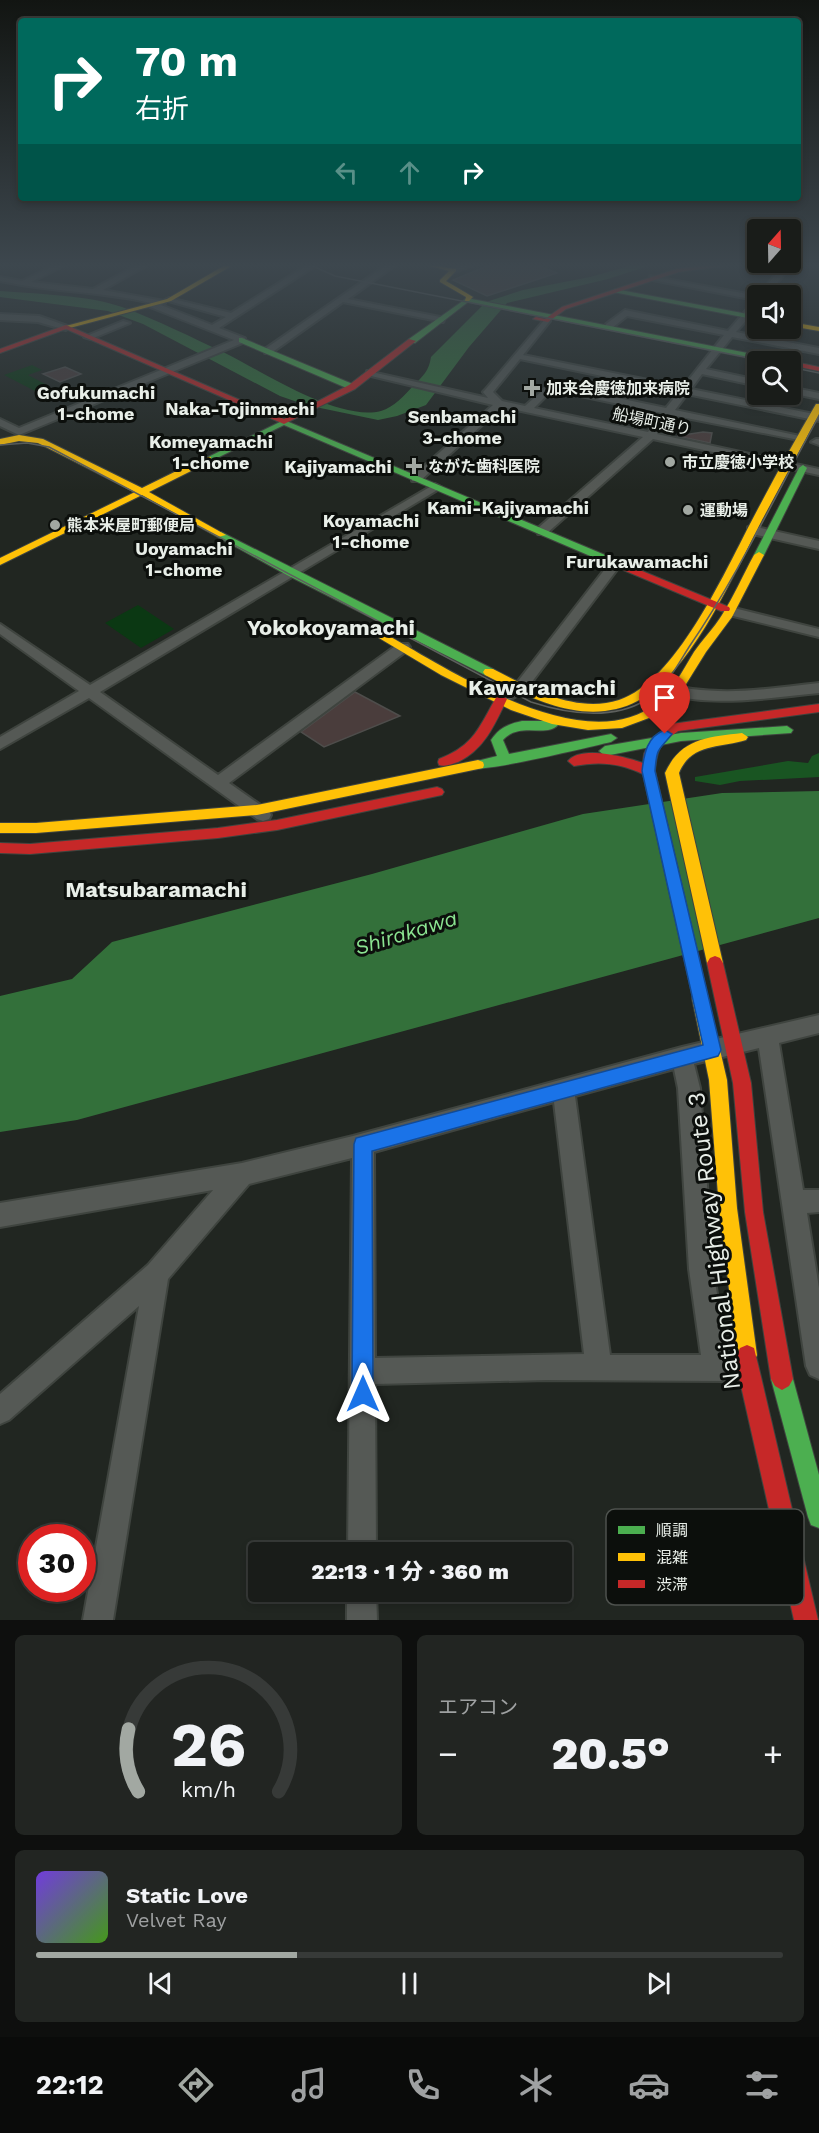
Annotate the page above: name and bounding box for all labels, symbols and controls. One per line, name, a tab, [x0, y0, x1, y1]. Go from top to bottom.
text: 70 m	[135, 37, 238, 86]
icon: right	[36, 42, 114, 120]
text: 右折	[135, 93, 189, 125]
icon: left	[330, 156, 363, 189]
icon: ahead	[393, 156, 426, 189]
icon: right	[456, 156, 489, 189]
north arrow	[747, 219, 801, 273]
map controls	[747, 219, 801, 405]
button: sound	[747, 285, 801, 339]
button: search	[747, 351, 801, 405]
marker: 加来会慶徳加来病院	[523, 379, 541, 397]
place label: 加来会慶徳加来病院	[546, 379, 690, 398]
district label: Gofukumachi 1-chome	[37, 382, 155, 424]
district label: Naka-Tojinmachi	[165, 398, 315, 419]
street label: 船場町通り	[611, 404, 693, 439]
district label: Senbamachi 3-chome	[408, 406, 516, 448]
district label: Komeyamachi 1-chome	[149, 431, 273, 473]
place label: 市立慶徳小学校	[682, 453, 794, 472]
marker: 市立慶徳小学校	[663, 455, 677, 469]
district label: Kajiyamachi	[284, 456, 392, 477]
marker: ながた歯科医院	[405, 457, 423, 475]
place label: ながた歯科医院	[428, 457, 540, 476]
district label: Kami-Kajiyamachi	[427, 497, 589, 518]
place label: 運動場	[700, 501, 748, 520]
marker: 運動場	[681, 503, 695, 517]
district label: Koyamachi 1-chome	[323, 510, 419, 552]
place label: 熊本米屋町郵便局	[67, 516, 195, 535]
marker: 熊本米屋町郵便局	[48, 518, 62, 532]
district label: Uoyamachi 1-chome	[135, 538, 233, 580]
district label: Furukawamachi	[566, 551, 708, 572]
district label: Yokokoyamachi	[247, 615, 415, 640]
pin	[639, 672, 690, 734]
district label: Kawaramachi	[468, 675, 616, 700]
icon: arrive	[648, 681, 681, 714]
district label: Matsubaramachi	[65, 877, 247, 902]
water label: Shirakawa	[352, 905, 460, 960]
street label: National Highway Route 3	[682, 1091, 746, 1391]
position arrow	[331, 1362, 395, 1426]
legend	[606, 1509, 804, 1605]
text: 順調	[656, 1521, 688, 1540]
speed limit sign: 30	[18, 1524, 96, 1602]
text: 混雑	[656, 1548, 688, 1567]
text: 22:13 · 1 分 · 360 m	[311, 1559, 509, 1584]
text: 渋滞	[656, 1575, 688, 1594]
text: エアコン	[438, 1695, 518, 1719]
text: 26	[171, 1708, 246, 1781]
text: 20.5°	[551, 1727, 670, 1780]
text: −	[438, 1734, 458, 1773]
text: +	[763, 1734, 783, 1773]
text: km/h	[181, 1777, 236, 1802]
text: Static Love	[126, 1883, 248, 1908]
text: Velvet Ray	[126, 1908, 227, 1932]
icon: previous	[144, 1967, 177, 2000]
icon: pause	[393, 1967, 426, 2000]
icon: next	[642, 1967, 675, 2000]
icon: directions	[175, 2064, 217, 2106]
icon: music	[288, 2064, 330, 2106]
icon: phone	[402, 2064, 444, 2106]
icon: climate	[515, 2064, 557, 2106]
icon: car	[628, 2064, 670, 2106]
icon: filters	[741, 2064, 783, 2106]
text: 22:12	[36, 2069, 104, 2101]

